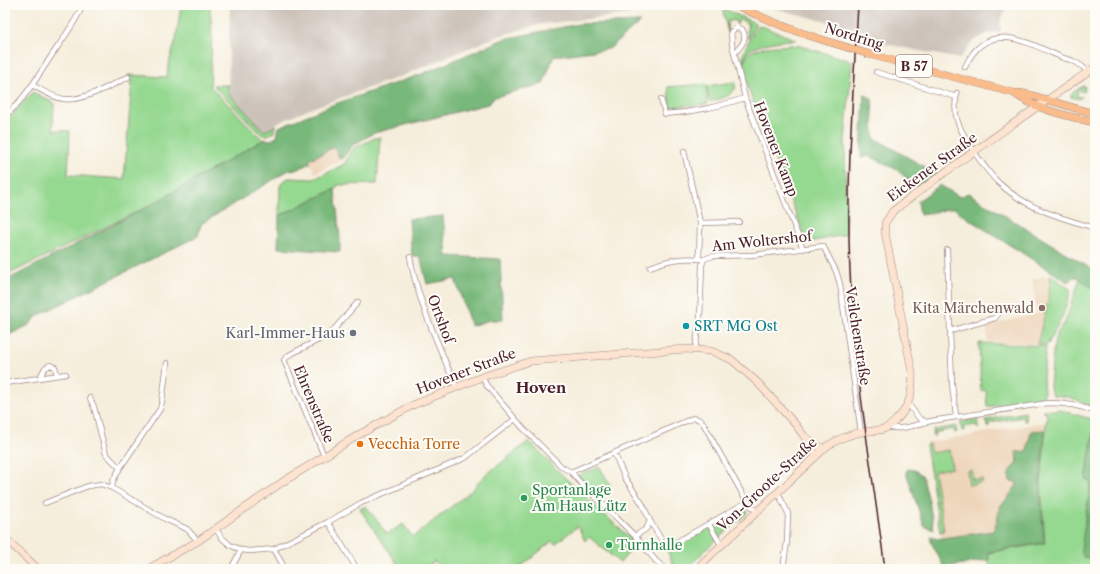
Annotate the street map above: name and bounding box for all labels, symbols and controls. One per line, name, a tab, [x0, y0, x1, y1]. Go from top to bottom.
street label: Nordring	[823, 19, 886, 54]
road number: B 57	[896, 55, 932, 77]
street label: Hovener Kamp	[750, 99, 802, 199]
street label: Eickener Straße	[884, 128, 981, 206]
street label: Am Woltershof	[710, 227, 815, 255]
street label: Veilchenstraße	[841, 284, 875, 387]
street label: Ortshof	[423, 292, 459, 348]
place label: Kita Märchenwald	[912, 299, 1034, 317]
marker: Kita Märchenwald	[1037, 303, 1047, 313]
place label: SRT MG Ost	[694, 317, 778, 335]
marker: SRT MG Ost	[681, 321, 691, 331]
place label: Karl-Immer-Haus	[226, 324, 345, 342]
marker: Karl-Immer-Haus	[348, 328, 358, 338]
street label: Hovener Straße	[414, 344, 518, 398]
street label: Ehrenstraße	[290, 363, 338, 446]
district label: Hoven	[516, 378, 567, 397]
street label: Von-Groote-Straße	[713, 433, 821, 536]
place label: Vecchia Torre	[367, 435, 460, 453]
marker: Vecchia Torre	[355, 439, 365, 449]
place label: Sportanlage Am Haus Lütz	[531, 481, 627, 515]
marker: Sportanlage Am Haus Lütz	[519, 493, 529, 503]
place label: Turnhalle	[617, 536, 683, 554]
marker: Turnhalle	[604, 540, 614, 550]

